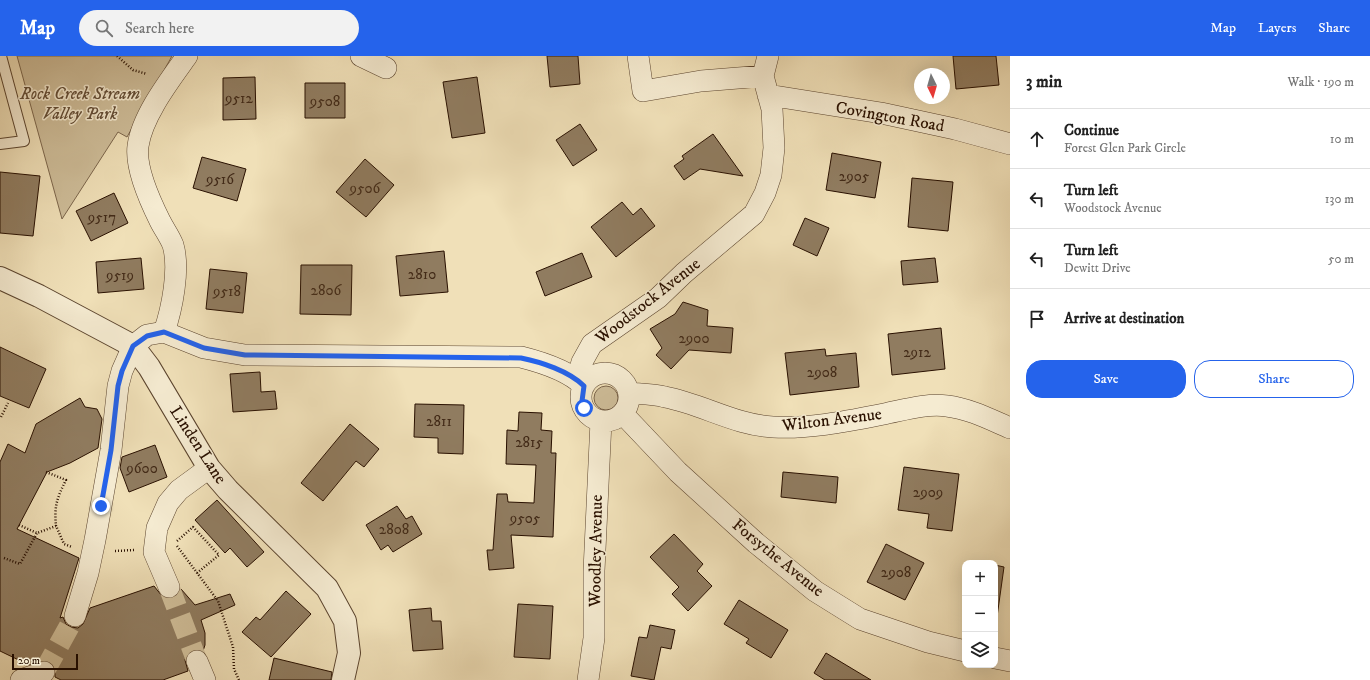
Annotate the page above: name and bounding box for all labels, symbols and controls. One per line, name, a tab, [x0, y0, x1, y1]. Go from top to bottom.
search box	[79, 10, 359, 46]
text: Map	[20, 17, 55, 40]
icon: search	[93, 17, 115, 39]
text: Search here	[125, 19, 194, 38]
text: Map	[1210, 19, 1236, 37]
text: Layers	[1258, 19, 1296, 37]
text: Share	[1318, 19, 1350, 37]
north arrow	[914, 68, 950, 104]
text: 3 min	[1026, 71, 1062, 93]
text: Walk · 190 m	[1288, 74, 1354, 90]
park label: Rock Creek Stream Valley Park	[19, 83, 140, 125]
house number: 9512	[224, 89, 254, 108]
house number: 9508	[309, 92, 340, 111]
street label: Covington Road	[834, 97, 947, 137]
text: Continue	[1064, 121, 1119, 140]
icon: ahead	[1026, 128, 1048, 150]
text: 10 m	[1330, 131, 1354, 147]
text: Forest Glen Park Circle	[1064, 140, 1186, 156]
house number: 2905	[839, 167, 870, 186]
house number: 9516	[205, 170, 235, 189]
house number: 9506	[349, 179, 382, 198]
text: Turn left	[1064, 181, 1118, 200]
icon: left	[1026, 188, 1048, 210]
text: 130 m	[1325, 191, 1354, 207]
text: Woodstock Avenue	[1064, 200, 1162, 216]
house number: 9517	[87, 208, 116, 227]
text: Turn left	[1064, 241, 1118, 260]
icon: left	[1026, 248, 1048, 270]
text: 50 m	[1328, 251, 1354, 267]
street label: Woodstock Avenue	[590, 253, 705, 350]
text: Dewitt Drive	[1064, 260, 1131, 276]
house number: 2810	[408, 265, 436, 284]
house number: 9519	[105, 266, 134, 285]
house number: 2806	[311, 281, 343, 300]
house number: 9518	[212, 282, 241, 301]
icon: arrive	[1026, 308, 1048, 330]
text: Arrive at destination	[1064, 309, 1184, 328]
house number: 2900	[679, 329, 710, 348]
house number: 2912	[903, 343, 931, 362]
button: Save	[1026, 360, 1186, 398]
button: Share	[1194, 360, 1354, 398]
house number: 2908	[807, 363, 837, 382]
route start	[575, 399, 593, 417]
street label: Linden Lane	[165, 402, 231, 488]
street label: Wilton Avenue	[780, 403, 883, 437]
house number: 2811	[426, 412, 452, 431]
house number: 2815	[515, 433, 543, 452]
house number: 9600	[125, 459, 158, 478]
house number: 2909	[913, 483, 943, 502]
street label: Woodley Avenue	[584, 495, 608, 608]
route end	[92, 497, 110, 515]
house number: 9505	[509, 509, 541, 528]
street label: Forsythe Avenue	[728, 514, 828, 602]
house number: 2808	[379, 520, 409, 539]
map controls	[962, 560, 998, 668]
button: +	[962, 560, 998, 596]
house number: 2908	[881, 563, 911, 582]
button: −	[962, 596, 998, 632]
button: layers	[962, 632, 998, 668]
scale bar	[12, 652, 78, 671]
text: 20 m	[18, 654, 40, 668]

